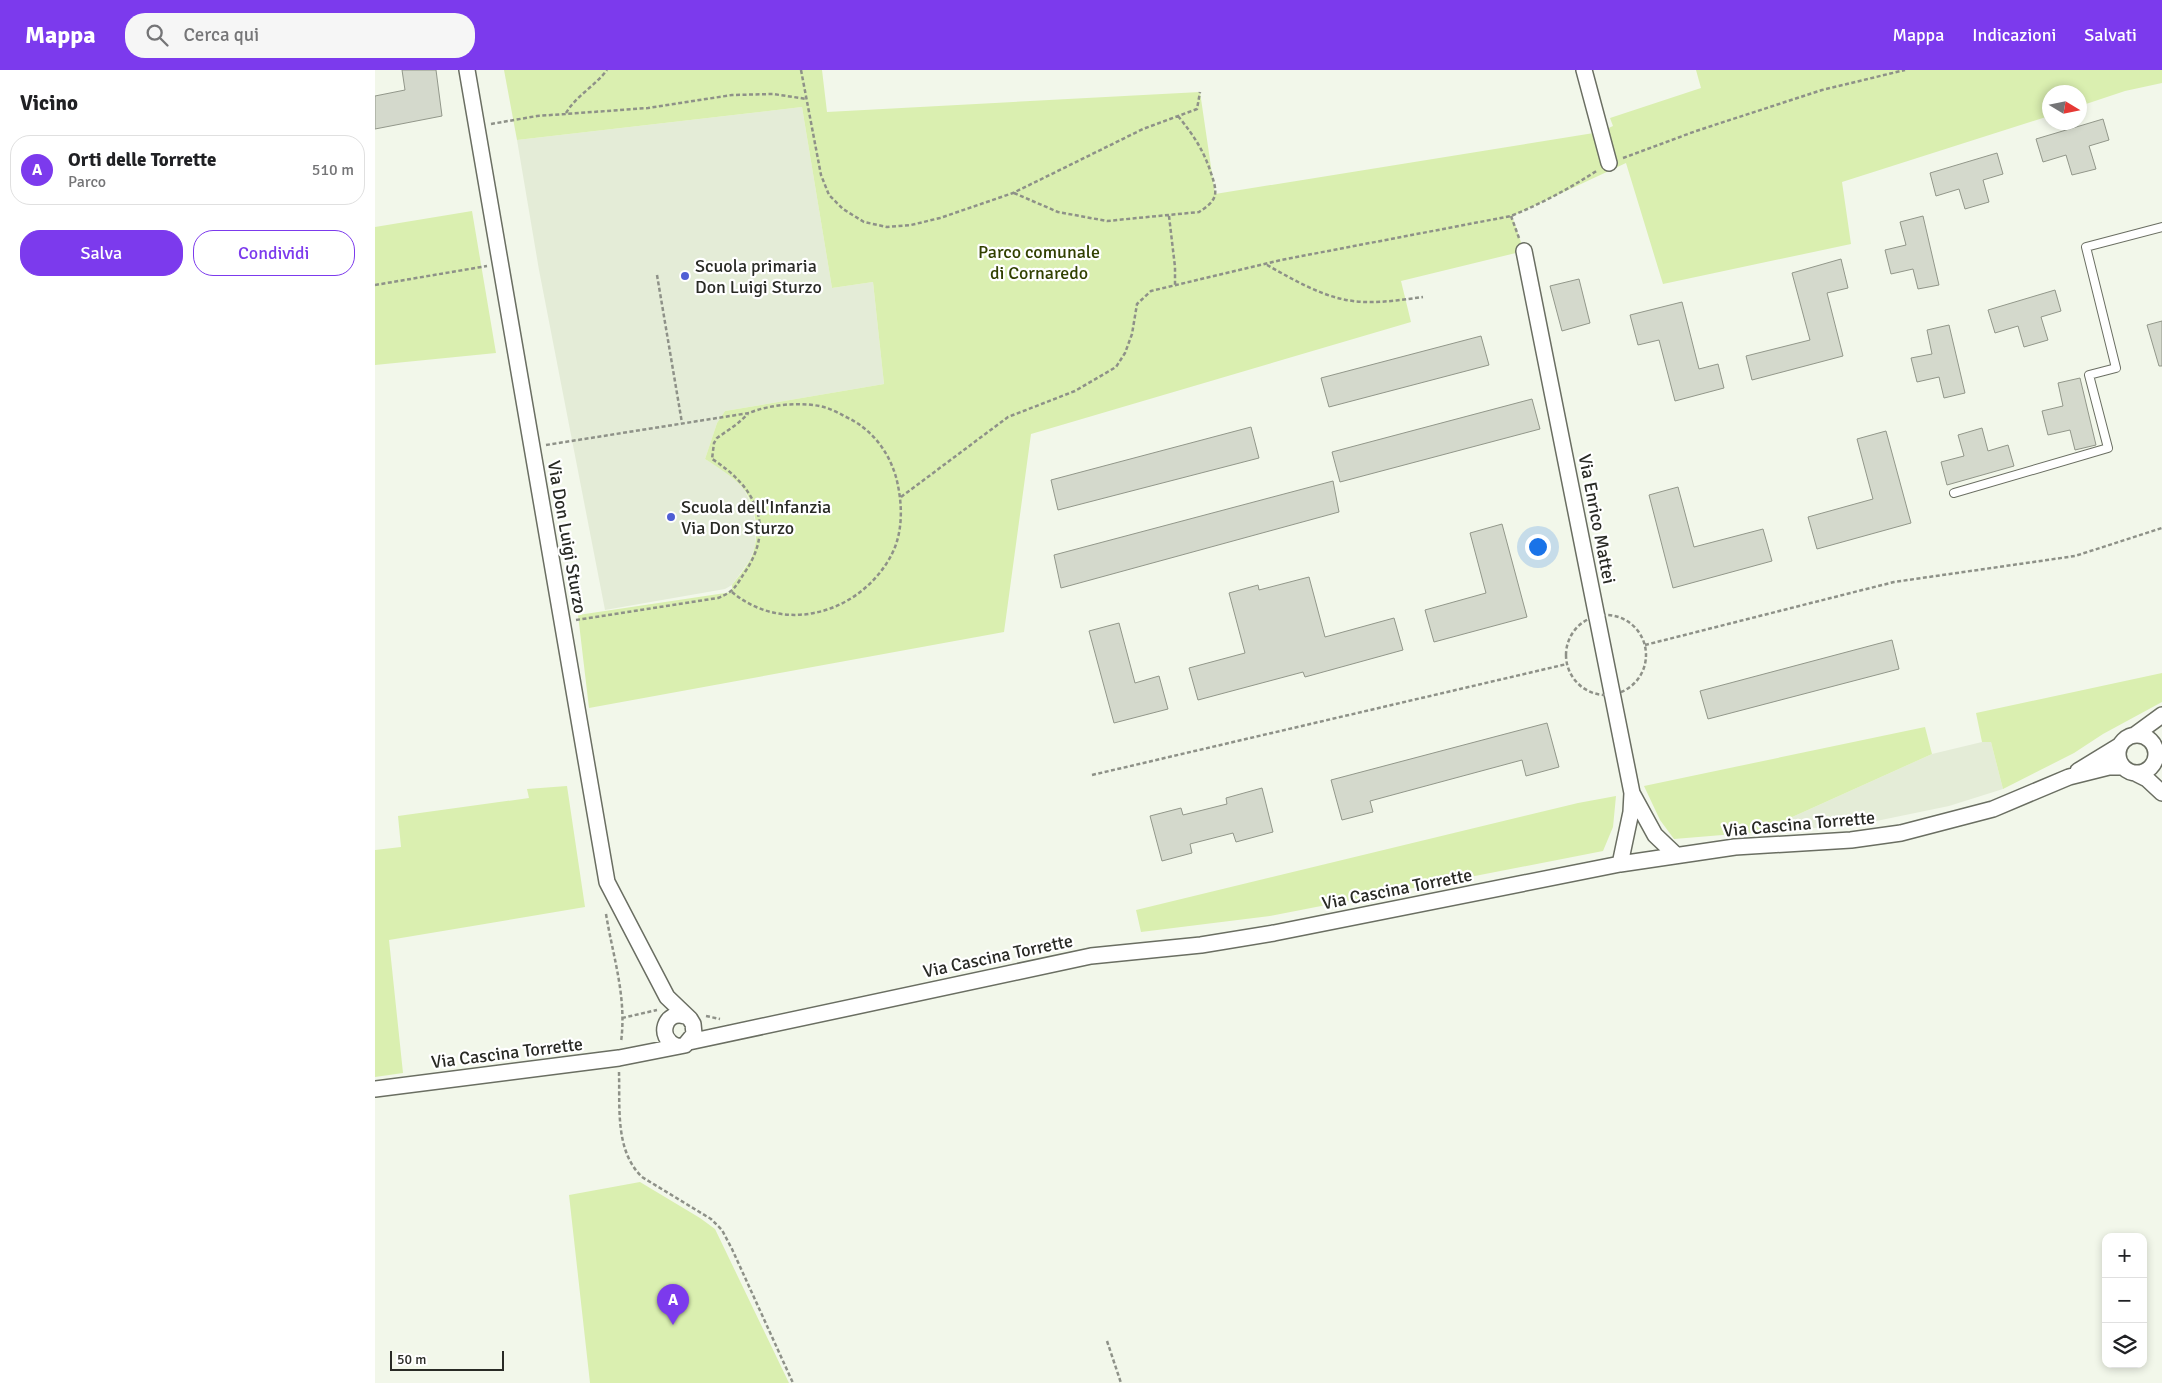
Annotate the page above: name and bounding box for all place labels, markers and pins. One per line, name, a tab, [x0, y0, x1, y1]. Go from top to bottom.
place label: Scuola primaria Don Luigi Sturzo	[695, 255, 822, 298]
marker: Scuola primaria Don Luigi Sturzo	[679, 270, 691, 282]
place label: Scuola dell'Infanzia Via Don Sturzo	[681, 496, 831, 539]
marker: Scuola dell'Infanzia Via Don Sturzo	[665, 511, 677, 523]
pin: A	[657, 1284, 689, 1325]

